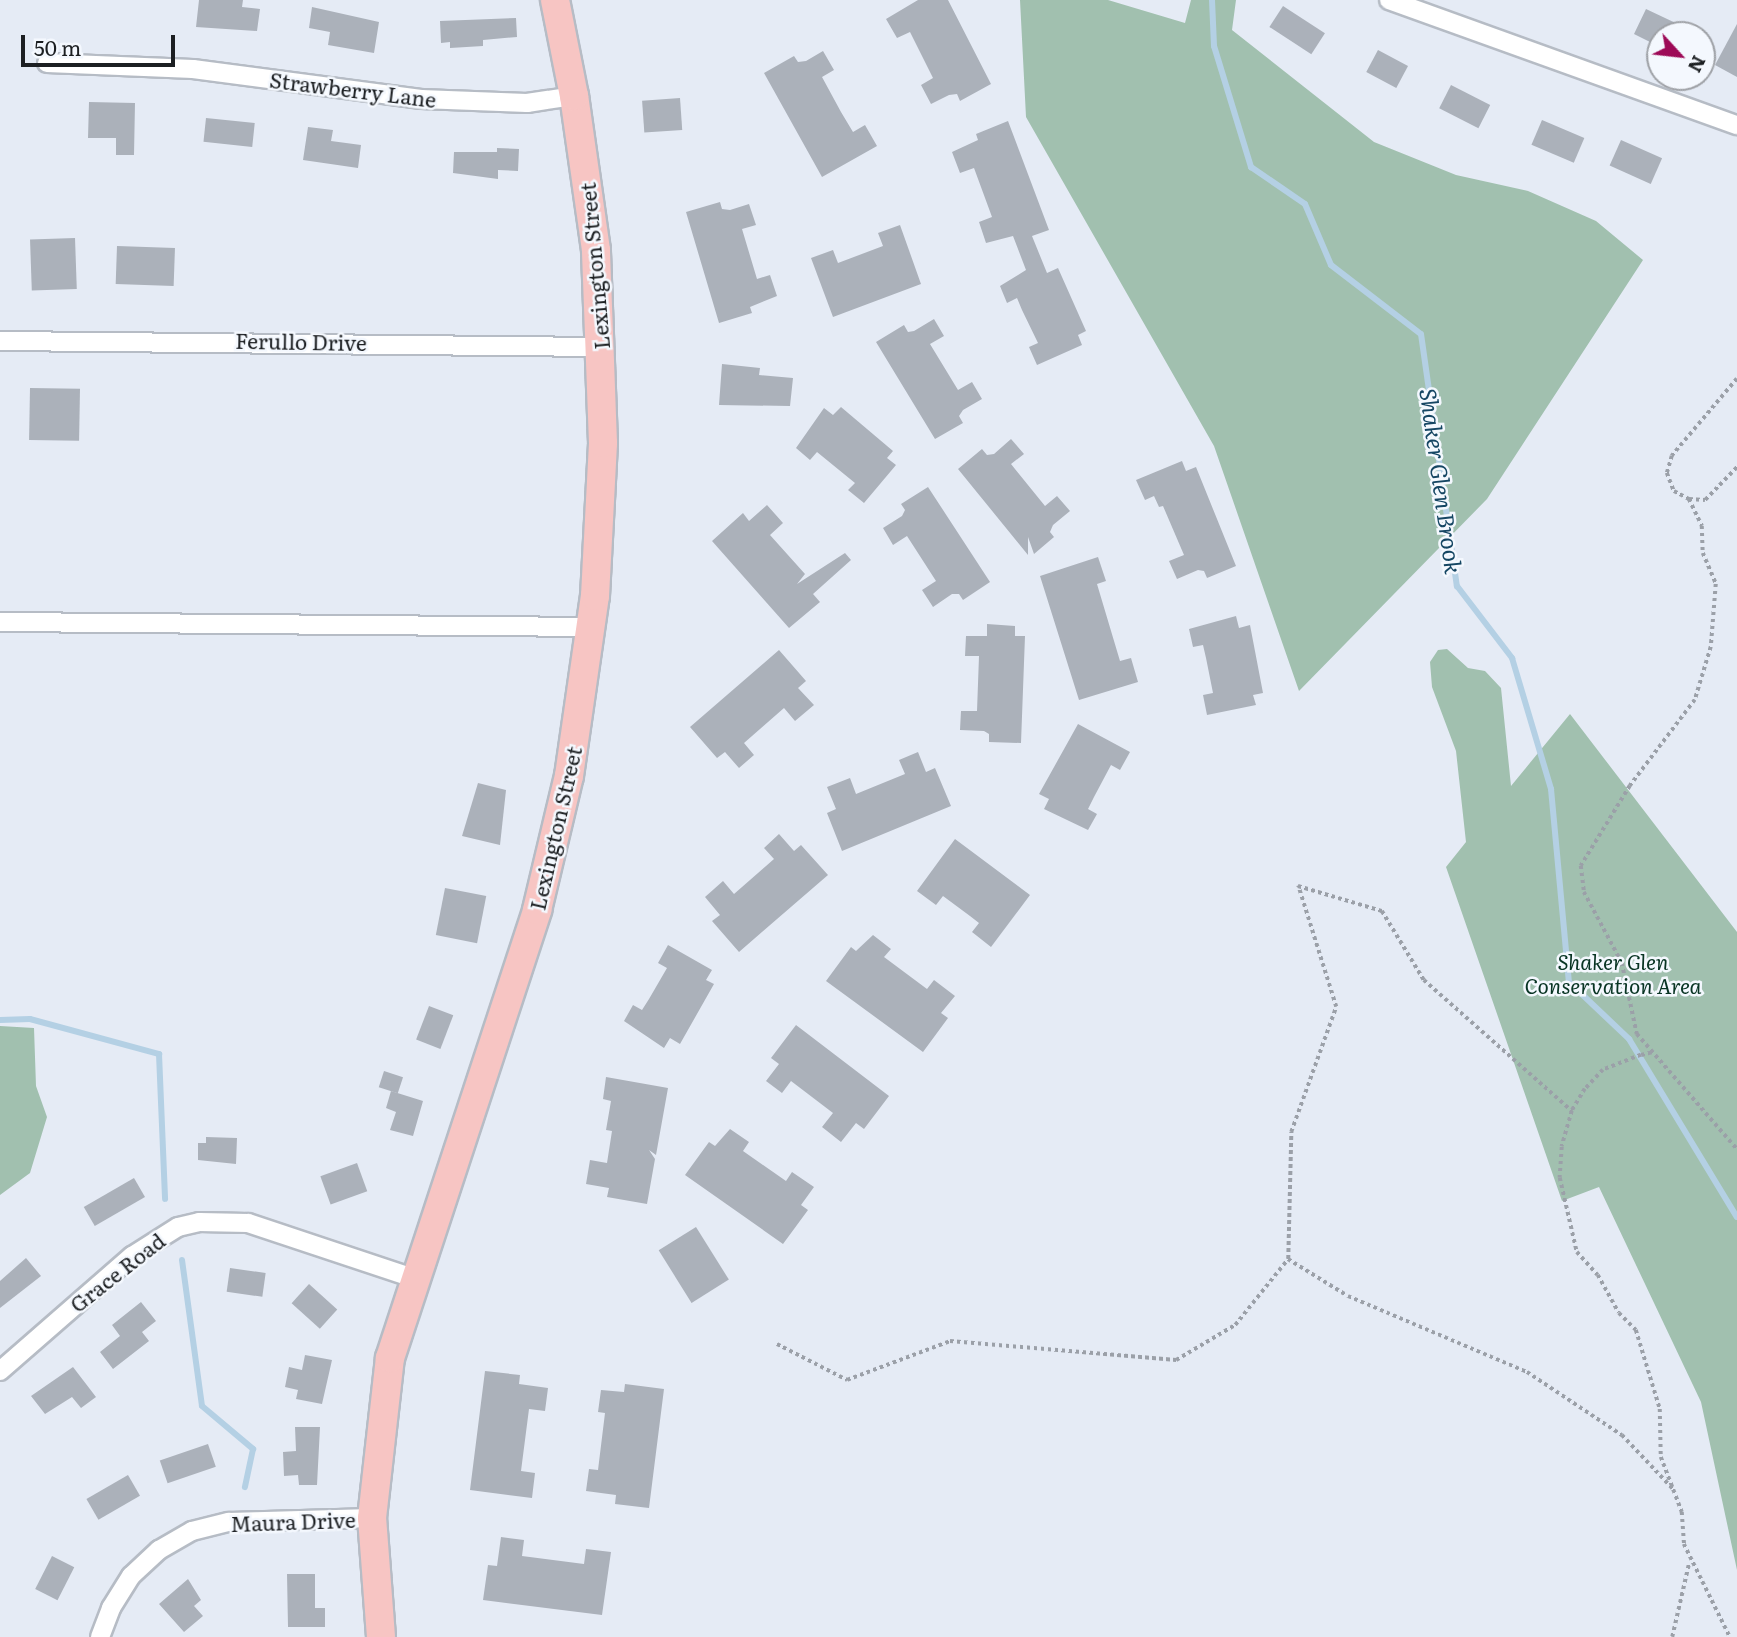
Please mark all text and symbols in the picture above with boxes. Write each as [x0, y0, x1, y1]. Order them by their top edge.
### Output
scale bar [24, 21, 178, 65]
north arrow [1646, 21, 1716, 91]
text: 50 m [34, 31, 81, 62]
text: N [1682, 51, 1714, 78]
street label: Strawberry Lane [268, 66, 438, 112]
street label: Lexington Street [574, 182, 614, 350]
street label: Ferullo Drive [235, 327, 367, 355]
water label: Shaker Glen Brook [1415, 387, 1469, 575]
street label: Lexington Street [524, 744, 586, 912]
park label: Shaker Glen Conservation Area [1524, 948, 1702, 998]
street label: Grace Road [65, 1227, 169, 1317]
street label: Maura Drive [230, 1506, 356, 1536]

